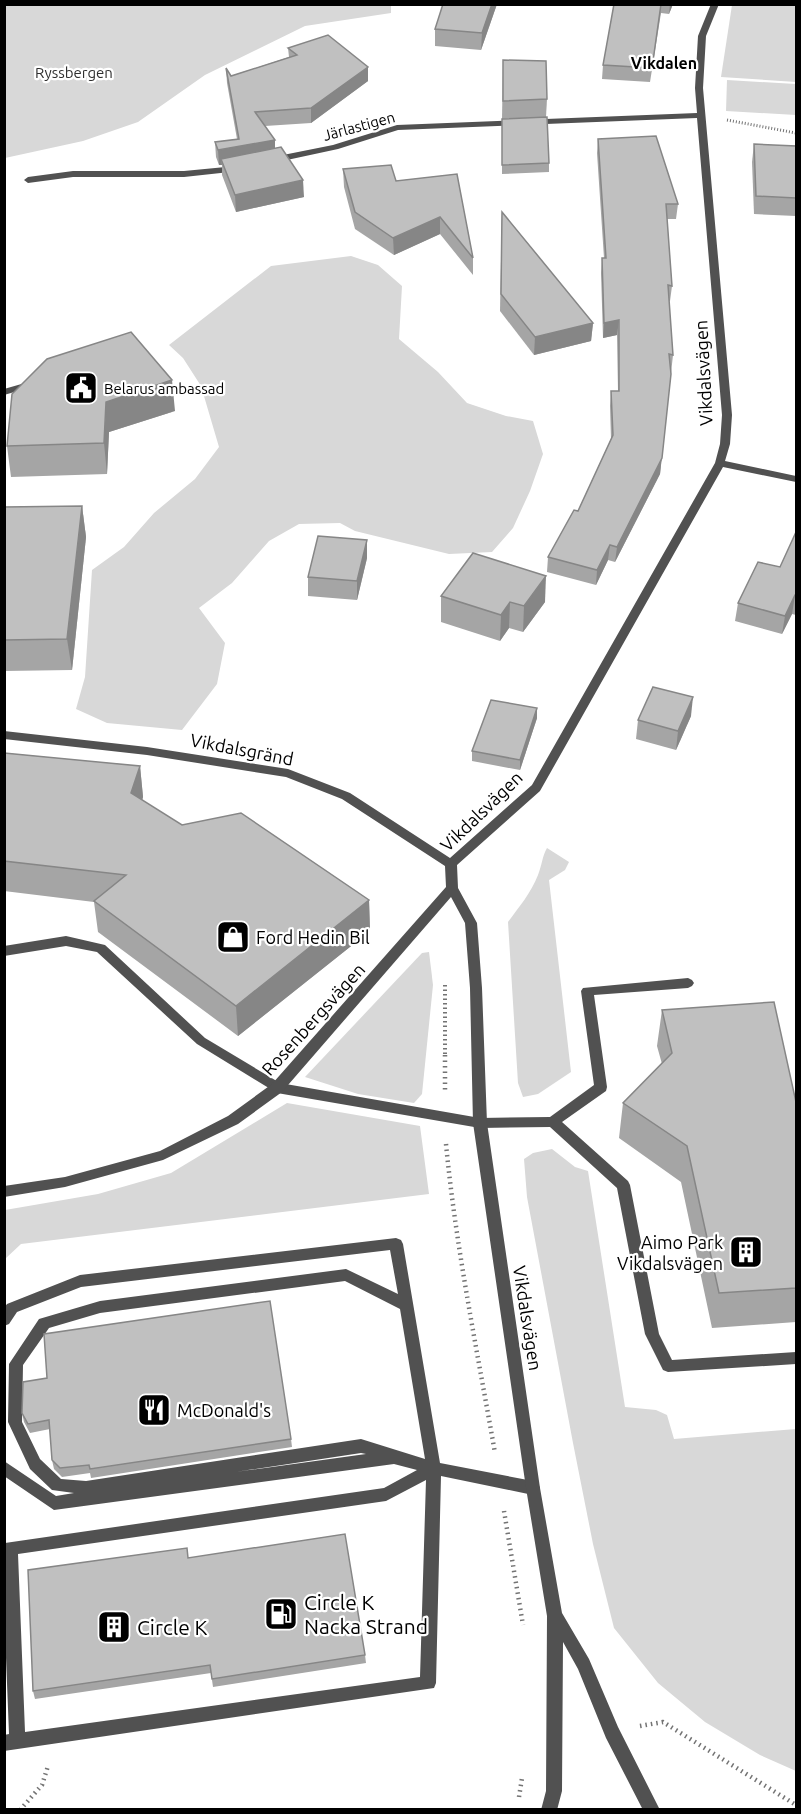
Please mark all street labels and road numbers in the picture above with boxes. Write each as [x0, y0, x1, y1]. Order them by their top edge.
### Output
street label: Järlastigen [321, 108, 397, 144]
street label: Vikdalsvägen [690, 320, 716, 426]
street label: Vikdalsgränd [189, 729, 295, 769]
street label: Vikdalsvägen [436, 767, 526, 855]
street label: Rosenbergsvägen [257, 959, 369, 1079]
street label: Vikdalsvägen [510, 1264, 546, 1372]

